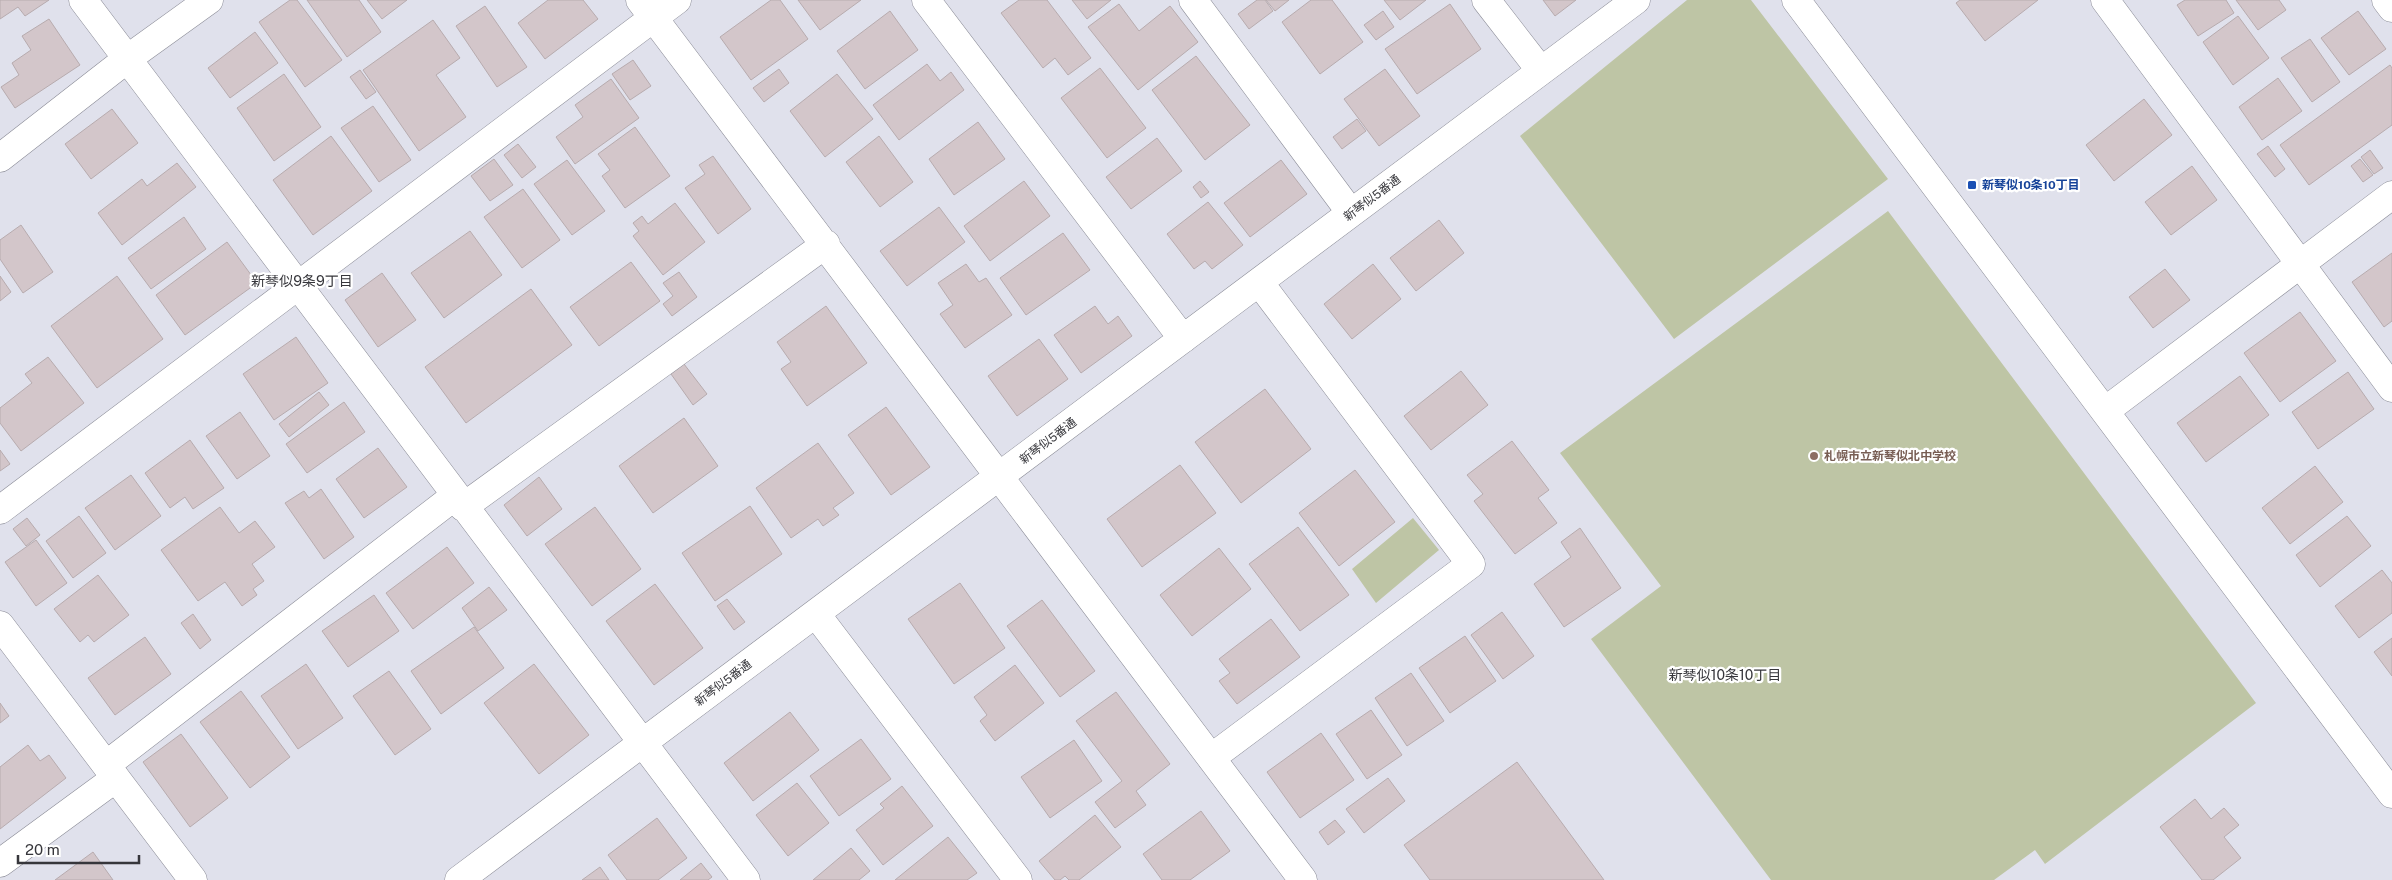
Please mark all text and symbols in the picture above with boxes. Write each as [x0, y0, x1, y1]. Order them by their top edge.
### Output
street label: 新琴似5番通 [1341, 172, 1403, 224]
place label: 新琴似10条10丁目 [1982, 178, 2080, 192]
marker: 新琴似10条10丁目 [1966, 179, 1978, 191]
district label: 新琴似9条9丁目 [251, 273, 353, 289]
street label: 新琴似5番通 [1017, 415, 1079, 467]
place label: 札幌市立新琴似北中学校 [1824, 449, 1956, 463]
marker: 札幌市立新琴似北中学校 [1808, 450, 1820, 462]
street label: 新琴似5番通 [692, 657, 754, 709]
district label: 新琴似10条10丁目 [1669, 667, 1781, 683]
scale bar [18, 832, 139, 864]
text: 20 m [25, 841, 60, 858]

